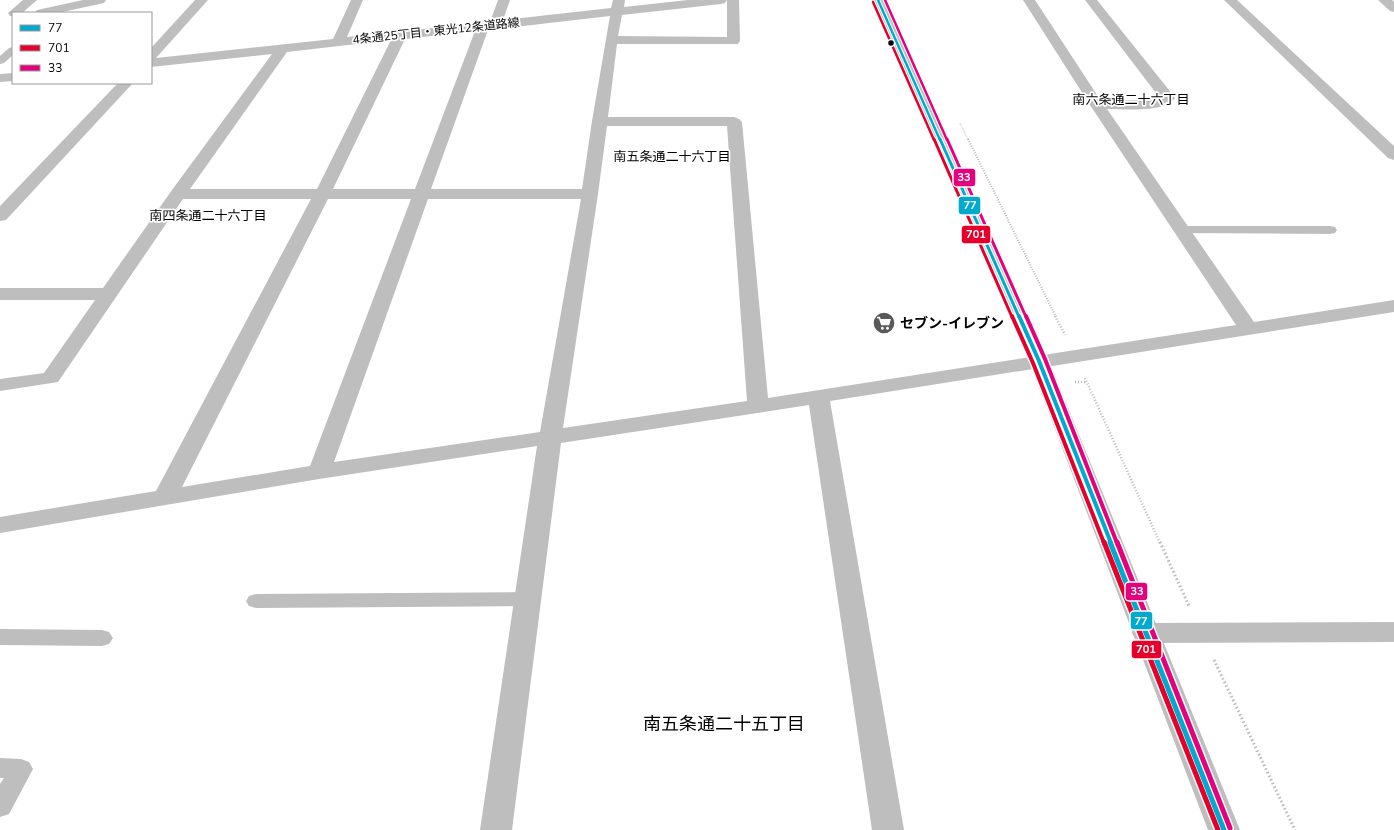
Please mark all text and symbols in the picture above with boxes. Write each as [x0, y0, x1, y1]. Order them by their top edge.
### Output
legend [12, 12, 152, 84]
street label: 4条通25丁目・東光12条道路線 [352, 14, 520, 48]
text: 77 [48, 20, 62, 36]
unlabelled marker [886, 38, 896, 48]
text: 701 [48, 40, 70, 56]
text: 33 [48, 60, 62, 76]
district label: 南六条通二十六丁目 [1072, 91, 1190, 109]
district label: 南五条通二十六丁目 [613, 148, 731, 166]
line badge: 33 [953, 168, 976, 187]
text: 33 [957, 170, 971, 185]
line badge: 77 [958, 196, 981, 215]
text: 77 [963, 198, 977, 213]
district label: 南四条通二十六丁目 [149, 207, 267, 225]
line badge: 701 [961, 225, 991, 244]
text: 701 [966, 227, 986, 242]
supermarket icon: セブン-イレブン [871, 310, 897, 336]
place label: セブン-イレブン [900, 314, 1004, 333]
line badge: 33 [1125, 582, 1148, 601]
text: 33 [1130, 584, 1144, 599]
line badge: 77 [1130, 611, 1153, 630]
text: 77 [1134, 614, 1148, 629]
line badge: 701 [1131, 640, 1162, 659]
text: 701 [1136, 642, 1156, 657]
district label: 南五条通二十五丁目 [643, 712, 805, 736]

